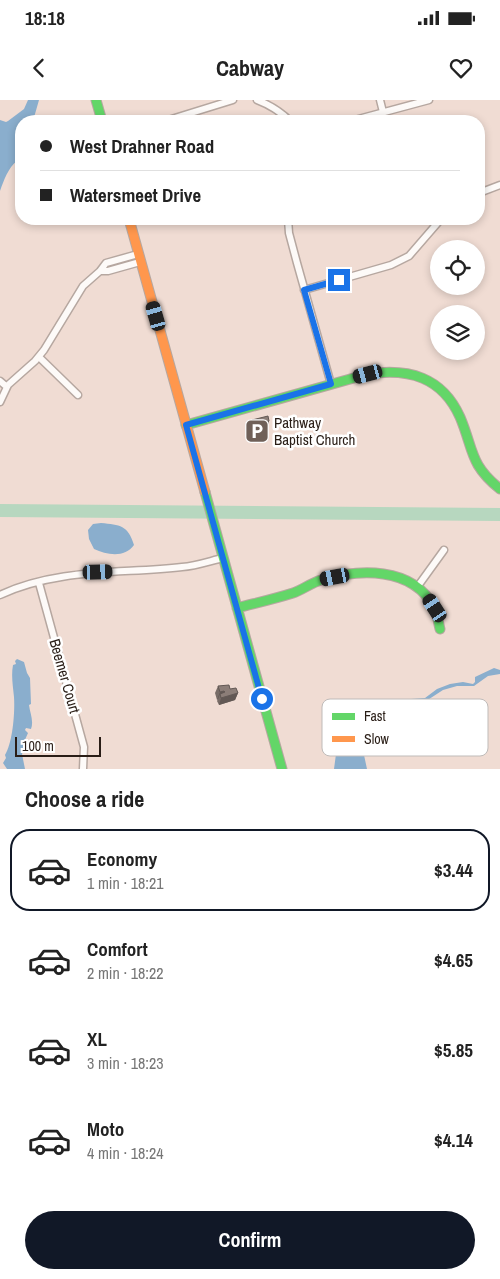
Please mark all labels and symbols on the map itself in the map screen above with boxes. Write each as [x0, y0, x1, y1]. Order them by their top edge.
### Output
route end [328, 269, 350, 291]
car [144, 300, 167, 332]
car [351, 363, 384, 385]
place label: Pathway Baptist Church [274, 412, 355, 450]
parking icon: Pathway Baptist Church [244, 418, 270, 444]
car [82, 564, 113, 580]
car [318, 567, 351, 587]
car [420, 591, 449, 625]
street label: Beemer Court [44, 636, 86, 716]
route start [251, 688, 273, 710]
legend [322, 699, 488, 756]
text: Fast [364, 707, 386, 725]
text: Slow [364, 730, 390, 748]
scale bar [15, 734, 101, 757]

